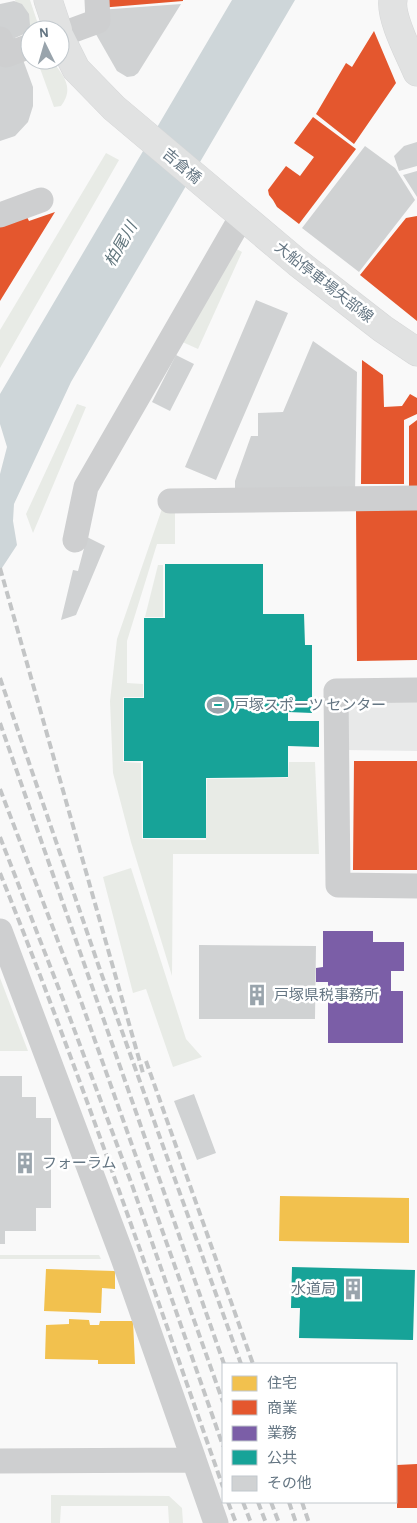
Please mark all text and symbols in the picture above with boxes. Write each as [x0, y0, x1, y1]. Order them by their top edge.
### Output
north arrow [20, 20, 70, 70]
text: N [38, 26, 49, 40]
street label: 吉倉橋 [160, 145, 204, 187]
water label: 柏尾川 [101, 217, 141, 269]
street label: 大船停車場矢部線 [272, 239, 376, 325]
sports icon: 戸塚スポーツ センター [205, 692, 231, 718]
place label: 戸塚スポーツ センター [234, 697, 386, 713]
building icon: 戸塚県税事務所 [244, 982, 270, 1008]
place label: 戸塚県税事務所 [274, 987, 379, 1003]
building icon: フォーラム [12, 1150, 38, 1176]
place label: フォーラム [42, 1156, 117, 1171]
building icon: 水道局 [340, 1276, 366, 1302]
place label: 水道局 [291, 1281, 336, 1297]
legend [222, 1363, 397, 1503]
text: 住宅 [267, 1375, 297, 1391]
text: 商業 [267, 1400, 297, 1416]
text: 業務 [267, 1425, 297, 1441]
text: 公共 [267, 1450, 297, 1466]
text: その他 [267, 1475, 312, 1491]

